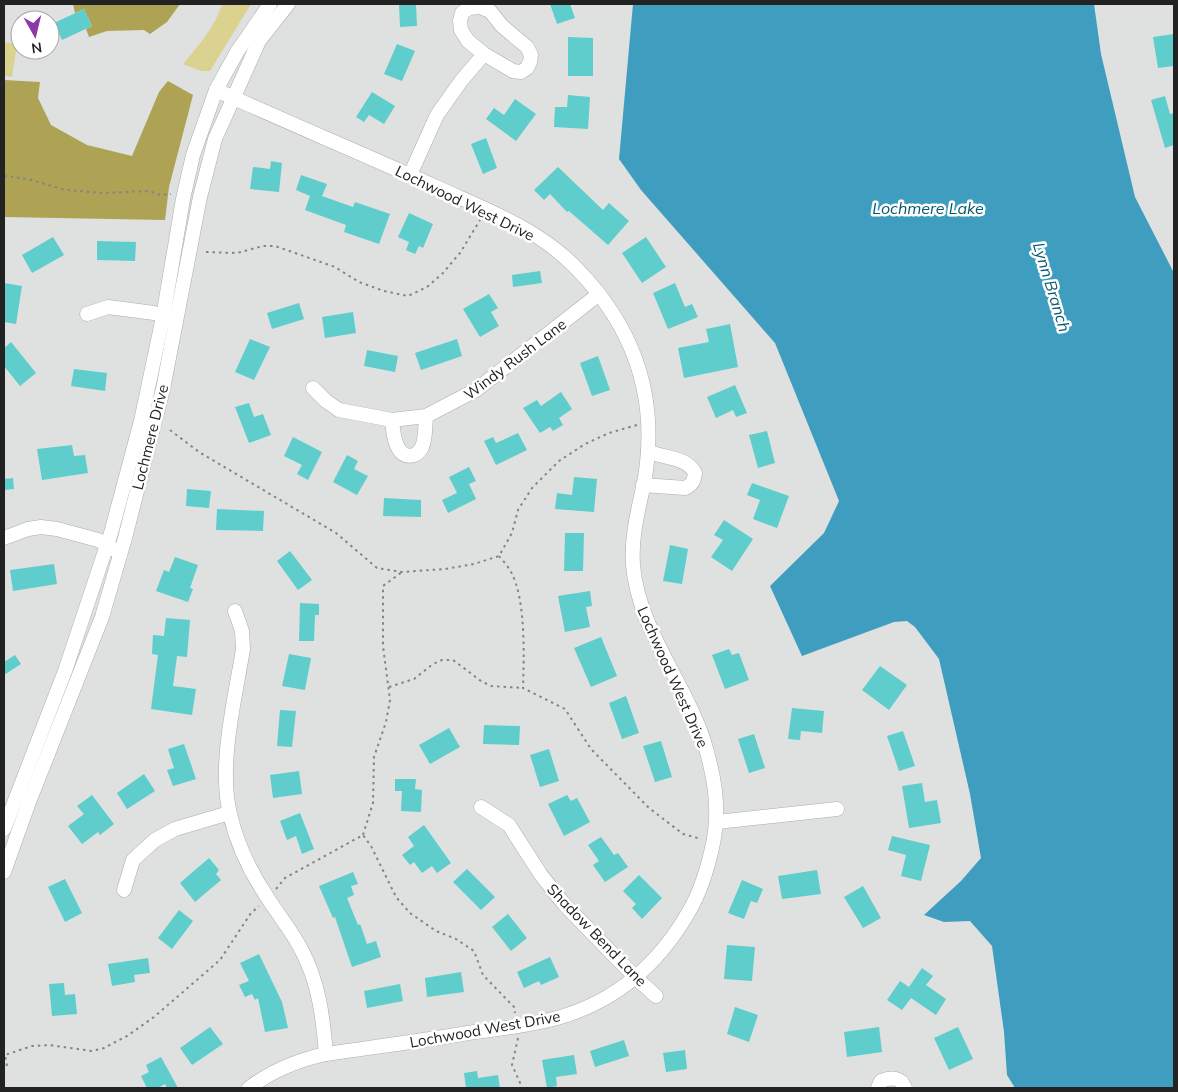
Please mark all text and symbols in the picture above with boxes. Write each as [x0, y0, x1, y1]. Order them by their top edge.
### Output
north arrow [10, 10, 60, 60]
text: N [30, 38, 43, 58]
street label: Lochwood West Drive [392, 161, 538, 245]
water label: Lochmere Lake [872, 198, 984, 218]
water label: Lynn Branch [1029, 240, 1075, 334]
street label: Windy Rush Lane [460, 314, 570, 404]
street label: Lochmere Drive [128, 382, 172, 492]
street label: Lochwood West Drive [633, 603, 713, 751]
street label: Shadow Bend Lane [543, 880, 651, 990]
street label: Lochwood West Drive [408, 1006, 562, 1052]

